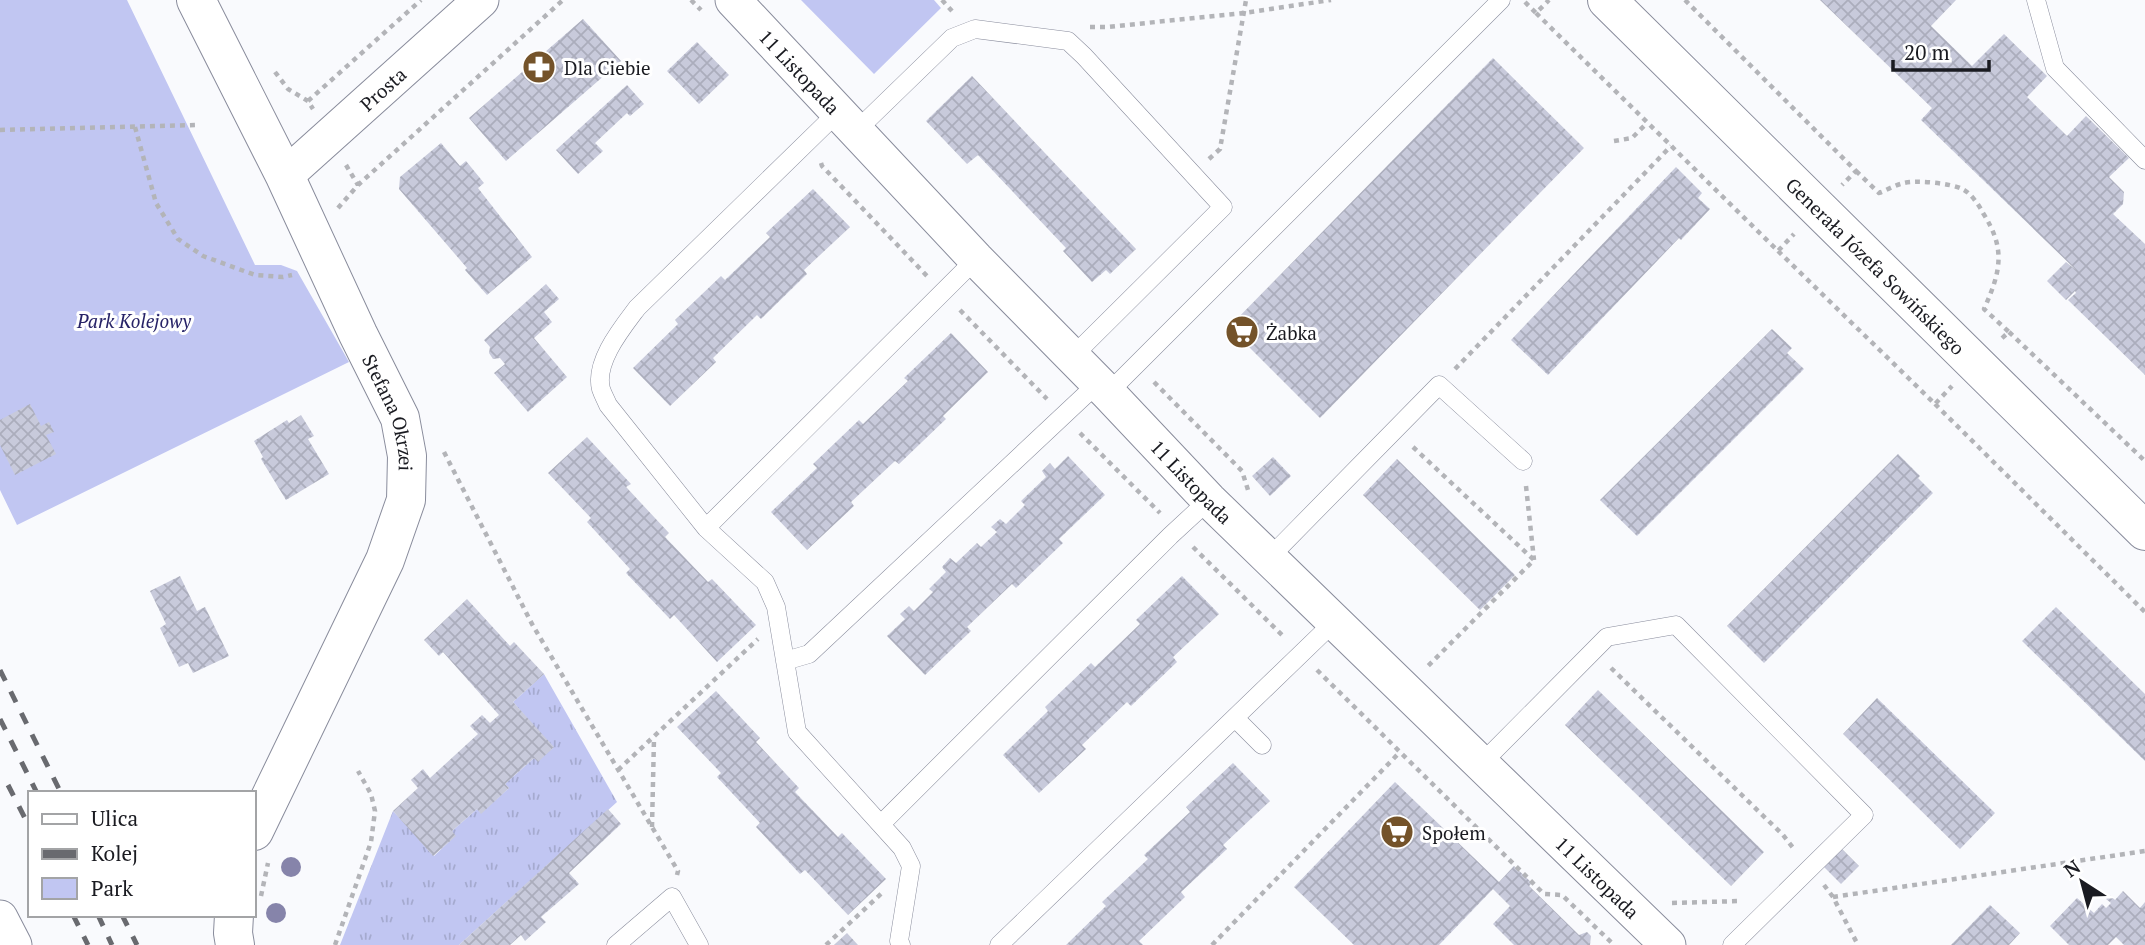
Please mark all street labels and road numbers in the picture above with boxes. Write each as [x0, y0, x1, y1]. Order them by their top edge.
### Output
street label: 11 Listopada [754, 24, 846, 119]
street label: Prosta [354, 61, 411, 116]
street label: Generała Józefa Sowińskiego [1781, 172, 1971, 359]
street label: Stefana Okrzei [357, 350, 420, 471]
street label: 11 Listopada [1146, 434, 1238, 529]
street label: 11 Listopada [1551, 831, 1645, 924]

